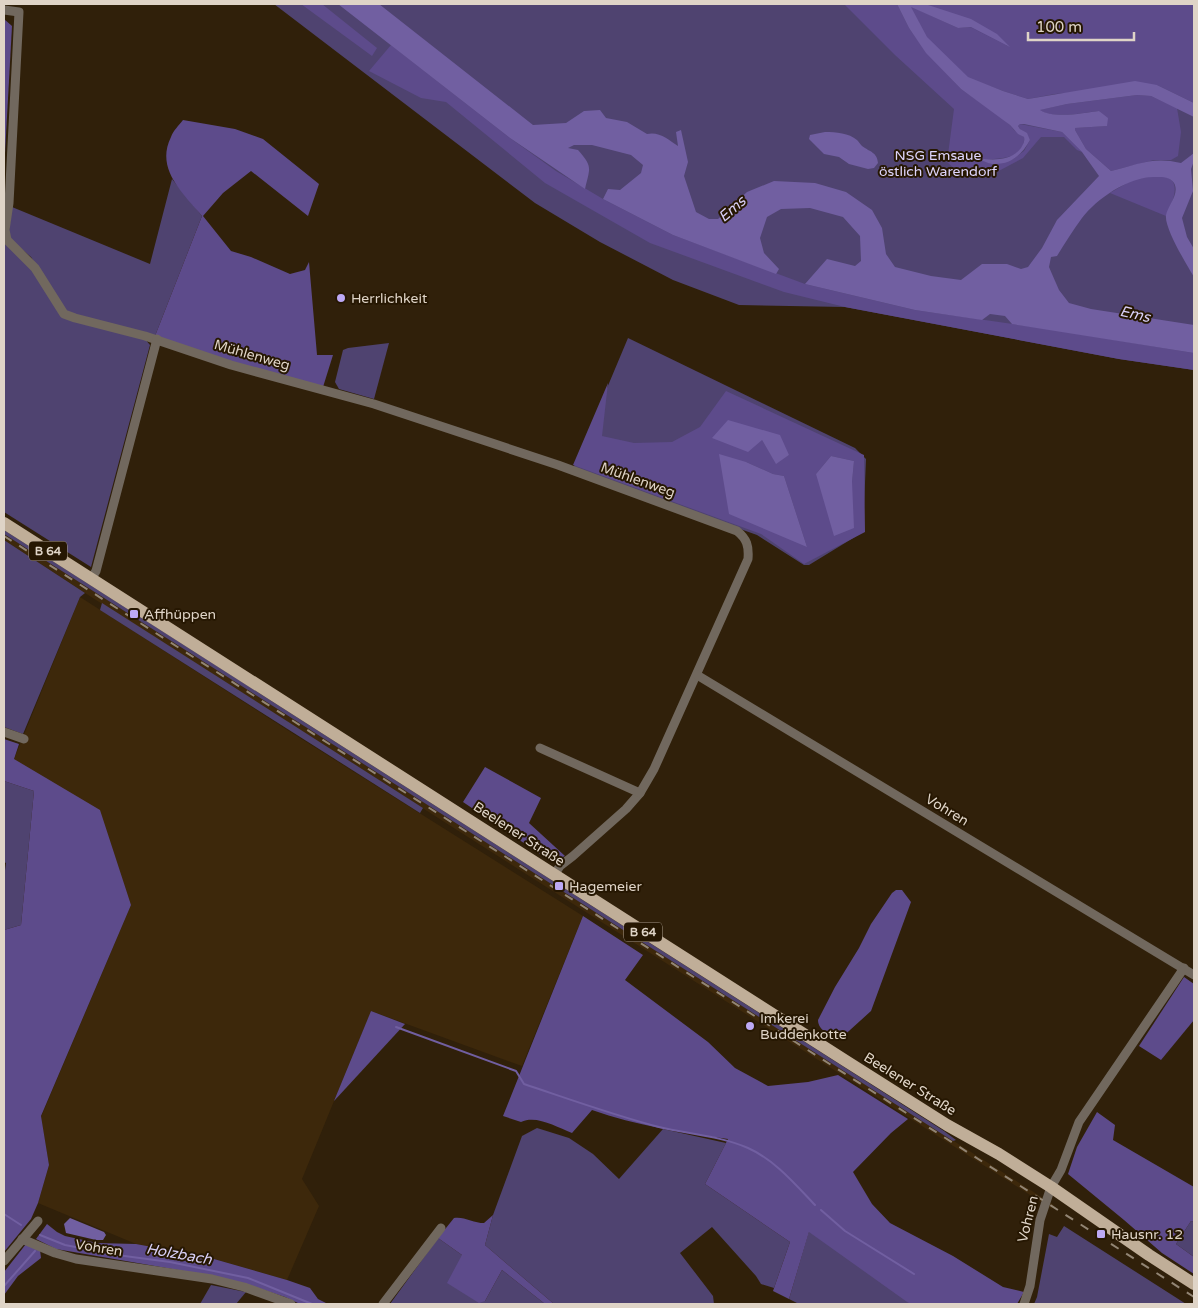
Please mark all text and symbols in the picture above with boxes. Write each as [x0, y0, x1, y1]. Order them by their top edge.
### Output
scale bar [1028, 10, 1134, 42]
text: 100 m [1036, 18, 1082, 36]
park label: NSG Emsaue östlich Warendorf [879, 147, 998, 180]
water label: Ems [715, 191, 751, 226]
place label: Herrlichkeit [351, 290, 428, 307]
marker: Herrlichkeit [335, 292, 347, 304]
water label: Ems [1118, 302, 1154, 327]
street label: Mühlenweg [212, 336, 292, 374]
street label: Mühlenweg [598, 459, 678, 501]
road number: B 64 [29, 542, 67, 560]
place label: Affhüppen [144, 606, 216, 623]
marker: Affhüppen [128, 608, 140, 620]
street label: Vohren [922, 790, 972, 830]
street label: Beelener Straße [470, 798, 568, 870]
place label: Hagemeier [569, 878, 642, 895]
marker: Hagemeier [553, 880, 565, 892]
road number: B 64 [624, 922, 662, 942]
place label: Imkerei Buddenkotte [760, 1010, 847, 1043]
marker: Imkerei Buddenkotte [744, 1020, 756, 1032]
street label: Beelener Straße [861, 1049, 959, 1119]
street label: Vohren [1014, 1194, 1042, 1244]
place label: Hausnr. 12 [1111, 1226, 1183, 1243]
marker: Hausnr. 12 [1095, 1228, 1107, 1240]
street label: Vohren [74, 1236, 124, 1260]
water label: Holzbach [145, 1239, 214, 1269]

